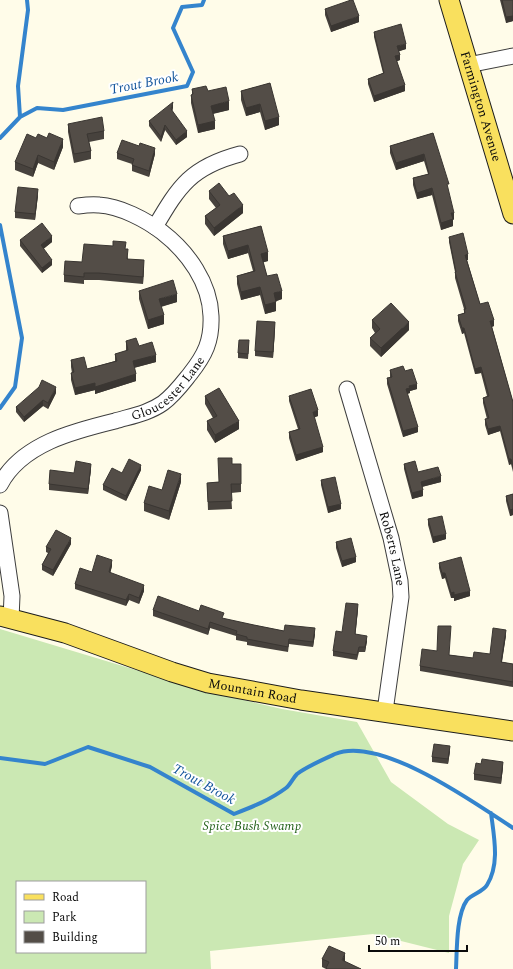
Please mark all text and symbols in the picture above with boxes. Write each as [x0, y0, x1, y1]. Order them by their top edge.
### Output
street label: Farmington Avenue [455, 49, 507, 164]
water label: Trout Brook [108, 66, 180, 100]
street label: Gloucester Lane [129, 352, 210, 426]
street label: Roberts Lane [374, 509, 410, 586]
street label: Mountain Road [207, 673, 298, 709]
water label: Trout Brook [169, 758, 240, 810]
park label: Spice Bush Swamp [203, 816, 301, 836]
legend [16, 881, 146, 953]
text: Road [52, 888, 79, 907]
text: Park [52, 908, 77, 927]
scale bar [369, 927, 467, 953]
text: Building [52, 928, 98, 947]
text: 50 m [375, 932, 400, 951]

